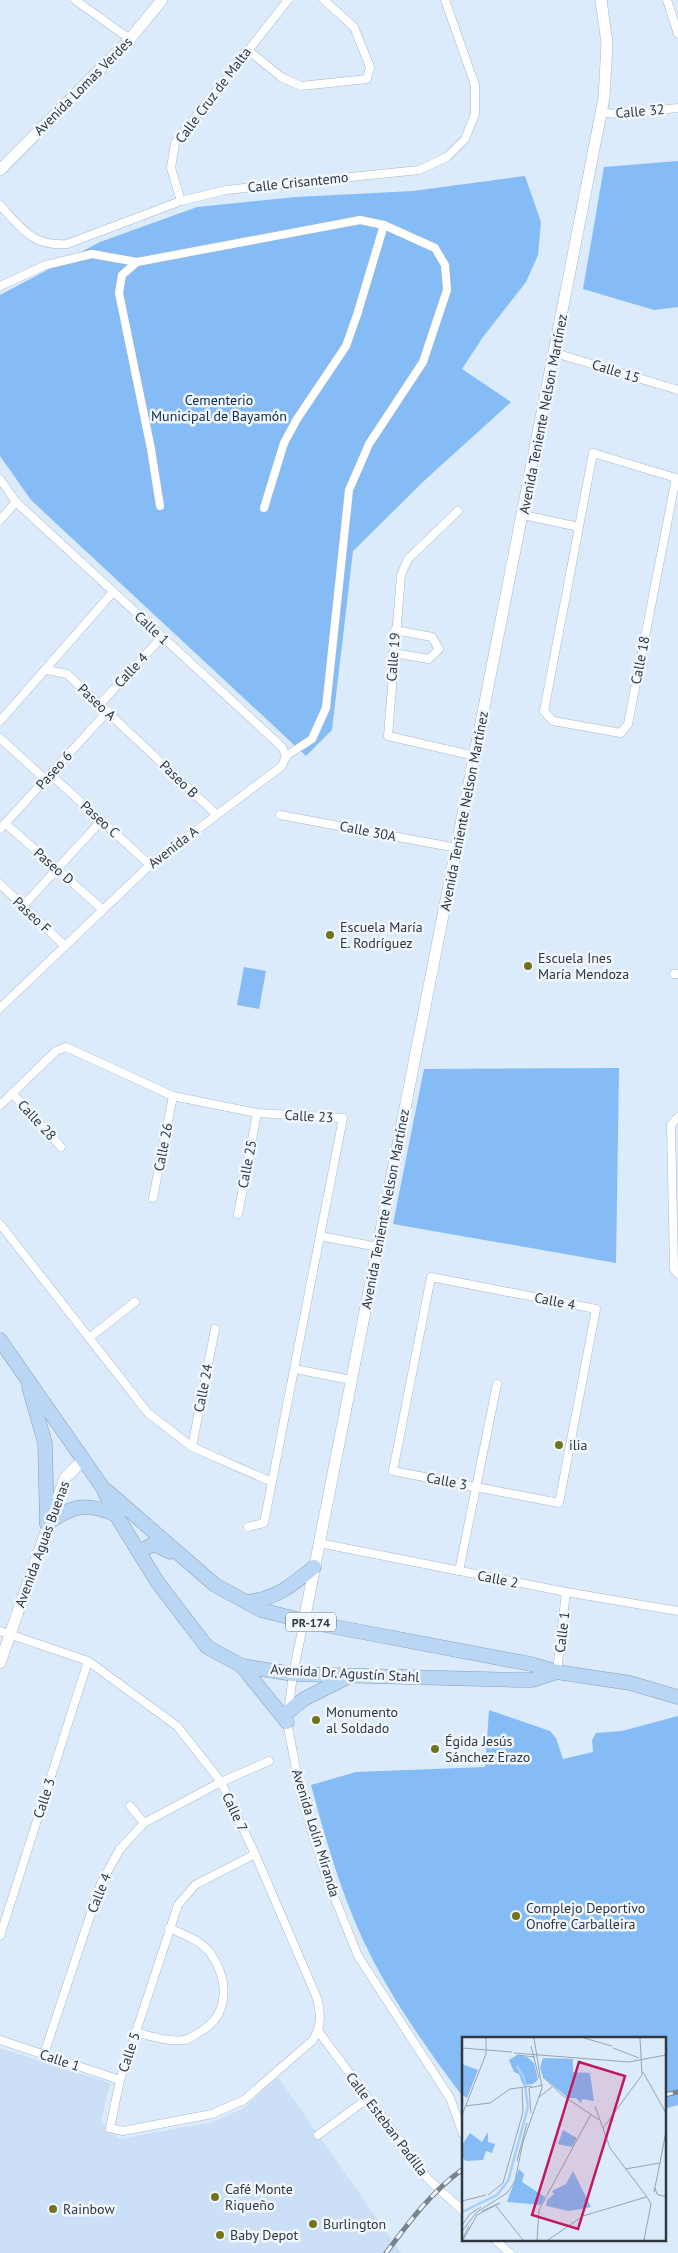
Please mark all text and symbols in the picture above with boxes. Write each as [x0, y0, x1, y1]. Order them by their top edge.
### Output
street label: Avenida Lomas Verdes [30, 33, 136, 139]
street label: Calle Cruz de Malta [171, 43, 255, 147]
street label: Calle 32 [615, 100, 665, 122]
street label: Calle Crisantemo [247, 168, 349, 196]
street label: Avenida Teniente Nelson Martínez [515, 313, 571, 515]
street label: Calle 15 [590, 355, 642, 387]
park label: Cementerio Municipal de Bayamón [151, 391, 287, 425]
street label: Calle 1 [131, 607, 173, 649]
street label: Calle 19 [382, 632, 404, 682]
street label: Calle 18 [626, 634, 654, 686]
street label: Calle 4 [110, 648, 152, 691]
street label: Paseo A [74, 680, 121, 725]
street label: Avenida Teniente Nelson Martínez [436, 710, 492, 912]
street label: Paseo 6 [32, 747, 76, 793]
street label: Paseo B [156, 756, 202, 802]
street label: Paseo C [77, 797, 123, 841]
street label: Calle 30A [338, 817, 399, 845]
street label: Avenida A [144, 821, 202, 872]
street label: Paseo D [30, 844, 78, 888]
street label: Paseo F [9, 893, 55, 937]
place label: Escuela María E. Rodríguez [340, 918, 423, 952]
marker: Escuela María E. Rodríguez [324, 929, 336, 941]
place label: Escuela Ines María Mendoza [538, 949, 629, 983]
marker: Escuela Ines María Mendoza [522, 960, 534, 972]
street label: Calle 28 [14, 1096, 60, 1144]
street label: Calle 23 [284, 1106, 334, 1126]
street label: Avenida Teniente Nelson Martínez [357, 1108, 413, 1310]
street label: Calle 26 [149, 1121, 177, 1173]
street label: Calle 25 [233, 1138, 261, 1190]
street label: Calle 4 [533, 1288, 577, 1314]
street label: Calle 24 [189, 1362, 217, 1414]
place label: ilia [569, 1436, 588, 1454]
marker: ilia [553, 1439, 565, 1451]
street label: Calle 3 [425, 1468, 469, 1494]
street label: Avenida Aguas Buenas [11, 1478, 73, 1610]
street label: Calle 2 [476, 1566, 520, 1592]
street label: Calle 1 [551, 1610, 573, 1654]
road number: PR-174 [286, 1612, 336, 1631]
street label: Avenida Dr. Agustín Stahl [270, 1660, 420, 1686]
place label: Monumento al Soldado [326, 1703, 398, 1737]
marker: Monumento al Soldado [310, 1714, 322, 1726]
place label: Égida Jesús Sánchez Erazo [445, 1732, 530, 1766]
marker: Égida Jesús Sánchez Erazo [429, 1743, 441, 1755]
street label: Avenida Lolín Miranda [288, 1767, 344, 1899]
street label: Calle 3 [29, 1776, 59, 1820]
street label: Calle 7 [218, 1789, 252, 1835]
street label: Calle 4 [83, 1870, 115, 1916]
place label: Complejo Deportivo Onofre Carballeira [526, 1899, 645, 1933]
marker: Complejo Deportivo Onofre Carballeira [510, 1910, 522, 1922]
street label: Calle 5 [114, 2030, 144, 2074]
inset map [462, 2037, 666, 2240]
street label: Calle 1 [38, 2045, 82, 2075]
street label: Calle Esteban Padilla [342, 2069, 432, 2180]
place label: Café Monte Riqueño [225, 2180, 293, 2214]
marker: Café Monte Riqueño [209, 2191, 221, 2203]
place label: Rainbow [63, 2200, 115, 2218]
marker: Rainbow [47, 2203, 59, 2215]
place label: Burlington [323, 2215, 386, 2233]
marker: Burlington [307, 2218, 319, 2230]
place label: Baby Depot [230, 2226, 299, 2244]
marker: Baby Depot [214, 2229, 226, 2241]

